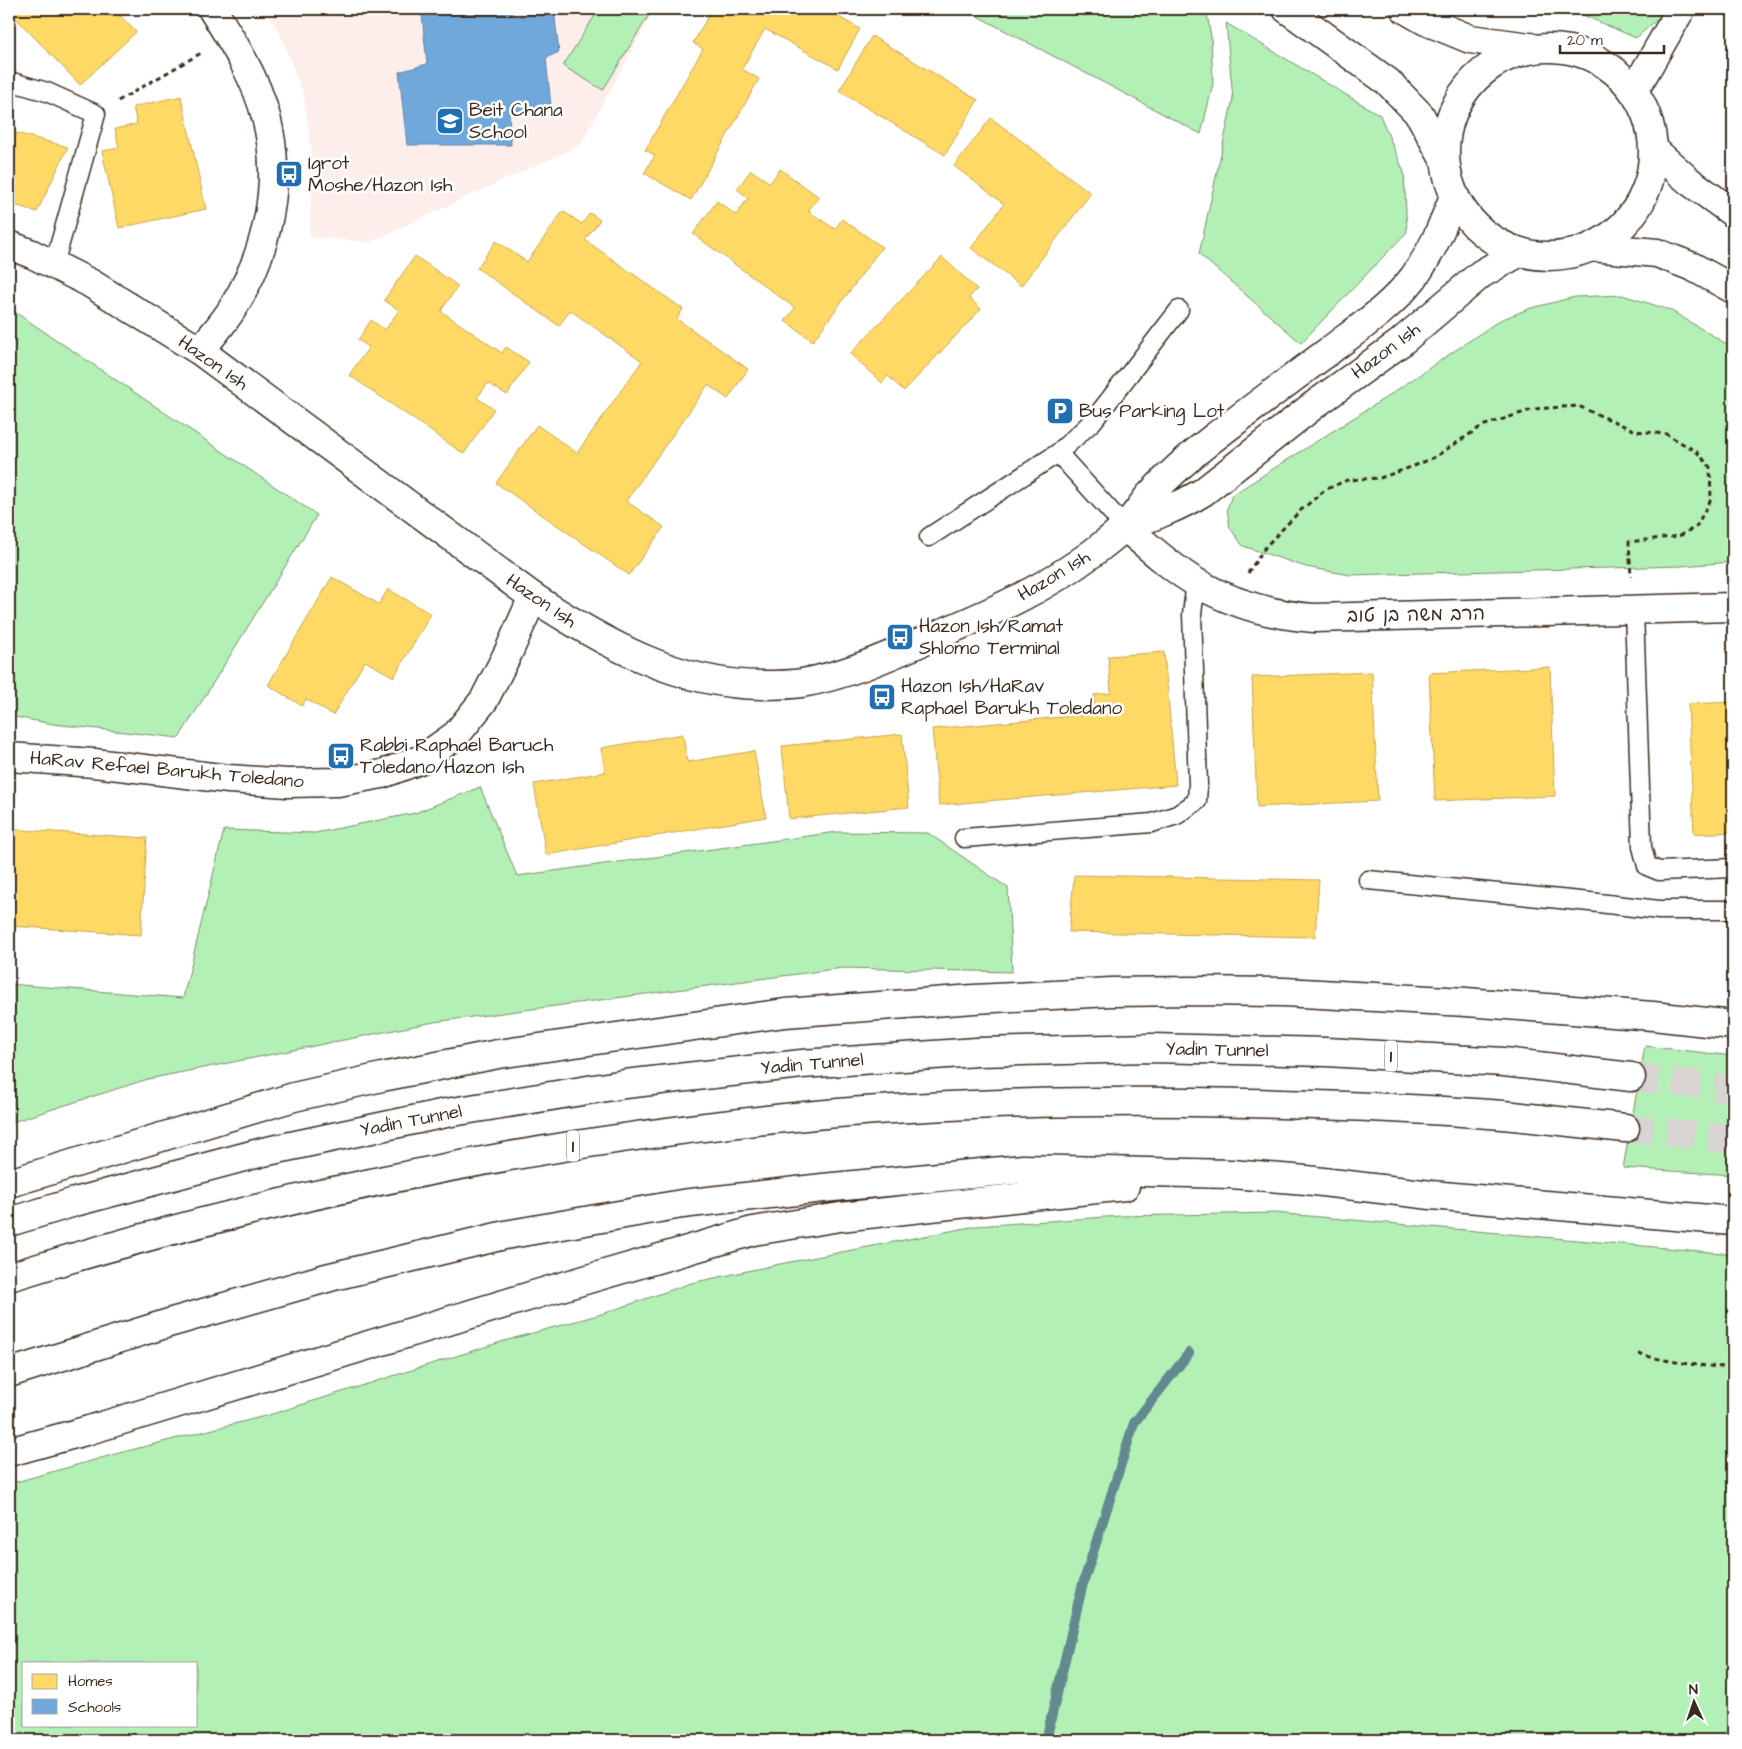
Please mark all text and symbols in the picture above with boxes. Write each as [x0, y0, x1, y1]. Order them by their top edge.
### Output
scale bar [1560, 22, 1663, 54]
text: 20 m [1567, 30, 1603, 51]
place label: Beit Chana School [469, 97, 563, 146]
school or university icon: Beit Chana School [435, 106, 465, 136]
place label: Igrot Moshe/Hazon Ish [308, 150, 453, 199]
bus stop icon: Igrot Moshe/Hazon Ish [274, 159, 304, 189]
street label: Hazon Ish [1346, 316, 1427, 386]
street label: Hazon Ish [172, 329, 254, 397]
parking icon: Bus Parking Lot [1045, 396, 1075, 426]
place label: Bus Parking Lot [1079, 398, 1225, 426]
street label: Hazon Ish [1013, 543, 1096, 608]
street label: Hazon Ish [500, 567, 582, 635]
street label: הרב משה בן טוב [1347, 600, 1485, 630]
place label: Hazon Ish/Ramat Shlomo Terminal [919, 613, 1064, 662]
bus stop icon: Hazon Ish/Ramat Shlomo Terminal [885, 622, 915, 652]
place label: Hazon Ish/HaRav Raphael Barukh Toledano [901, 673, 1122, 722]
bus stop icon: Hazon Ish/HaRav Raphael Barukh Toledano [867, 682, 897, 712]
place label: Rabbi Raphael Baruch Toledano/Hazon Ish [360, 732, 554, 781]
bus stop icon: Rabbi Raphael Baruch Toledano/Hazon Ish [326, 741, 356, 771]
street label: HaRav Refael Barukh Toledano [29, 745, 305, 795]
street label: Yadin Tunnel [1165, 1036, 1269, 1064]
road number: 1 [1385, 1040, 1397, 1072]
street label: Yadin Tunnel [759, 1046, 865, 1082]
street label: Yadin Tunnel [358, 1098, 464, 1144]
road number: 1 [567, 1130, 579, 1162]
legend [22, 1662, 198, 1726]
text: Homes [68, 1671, 113, 1692]
north arrow [1670, 1676, 1720, 1726]
text: N [1688, 1680, 1698, 1700]
text: Schools [68, 1697, 122, 1718]

